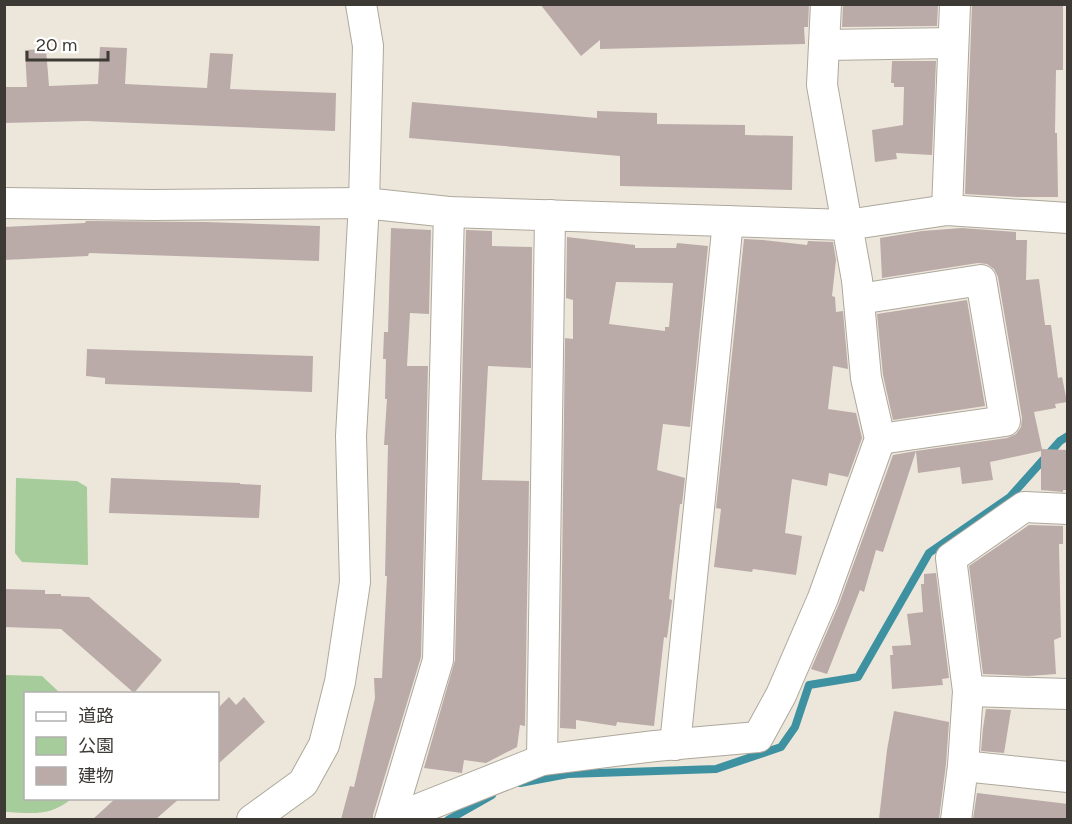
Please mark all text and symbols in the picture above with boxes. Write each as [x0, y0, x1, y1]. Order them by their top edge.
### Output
scale bar [27, 24, 108, 62]
text: 20 m [36, 34, 77, 56]
legend [24, 692, 219, 800]
text: 道路 [78, 705, 114, 727]
text: 公園 [78, 735, 114, 757]
text: 建物 [78, 765, 114, 787]

